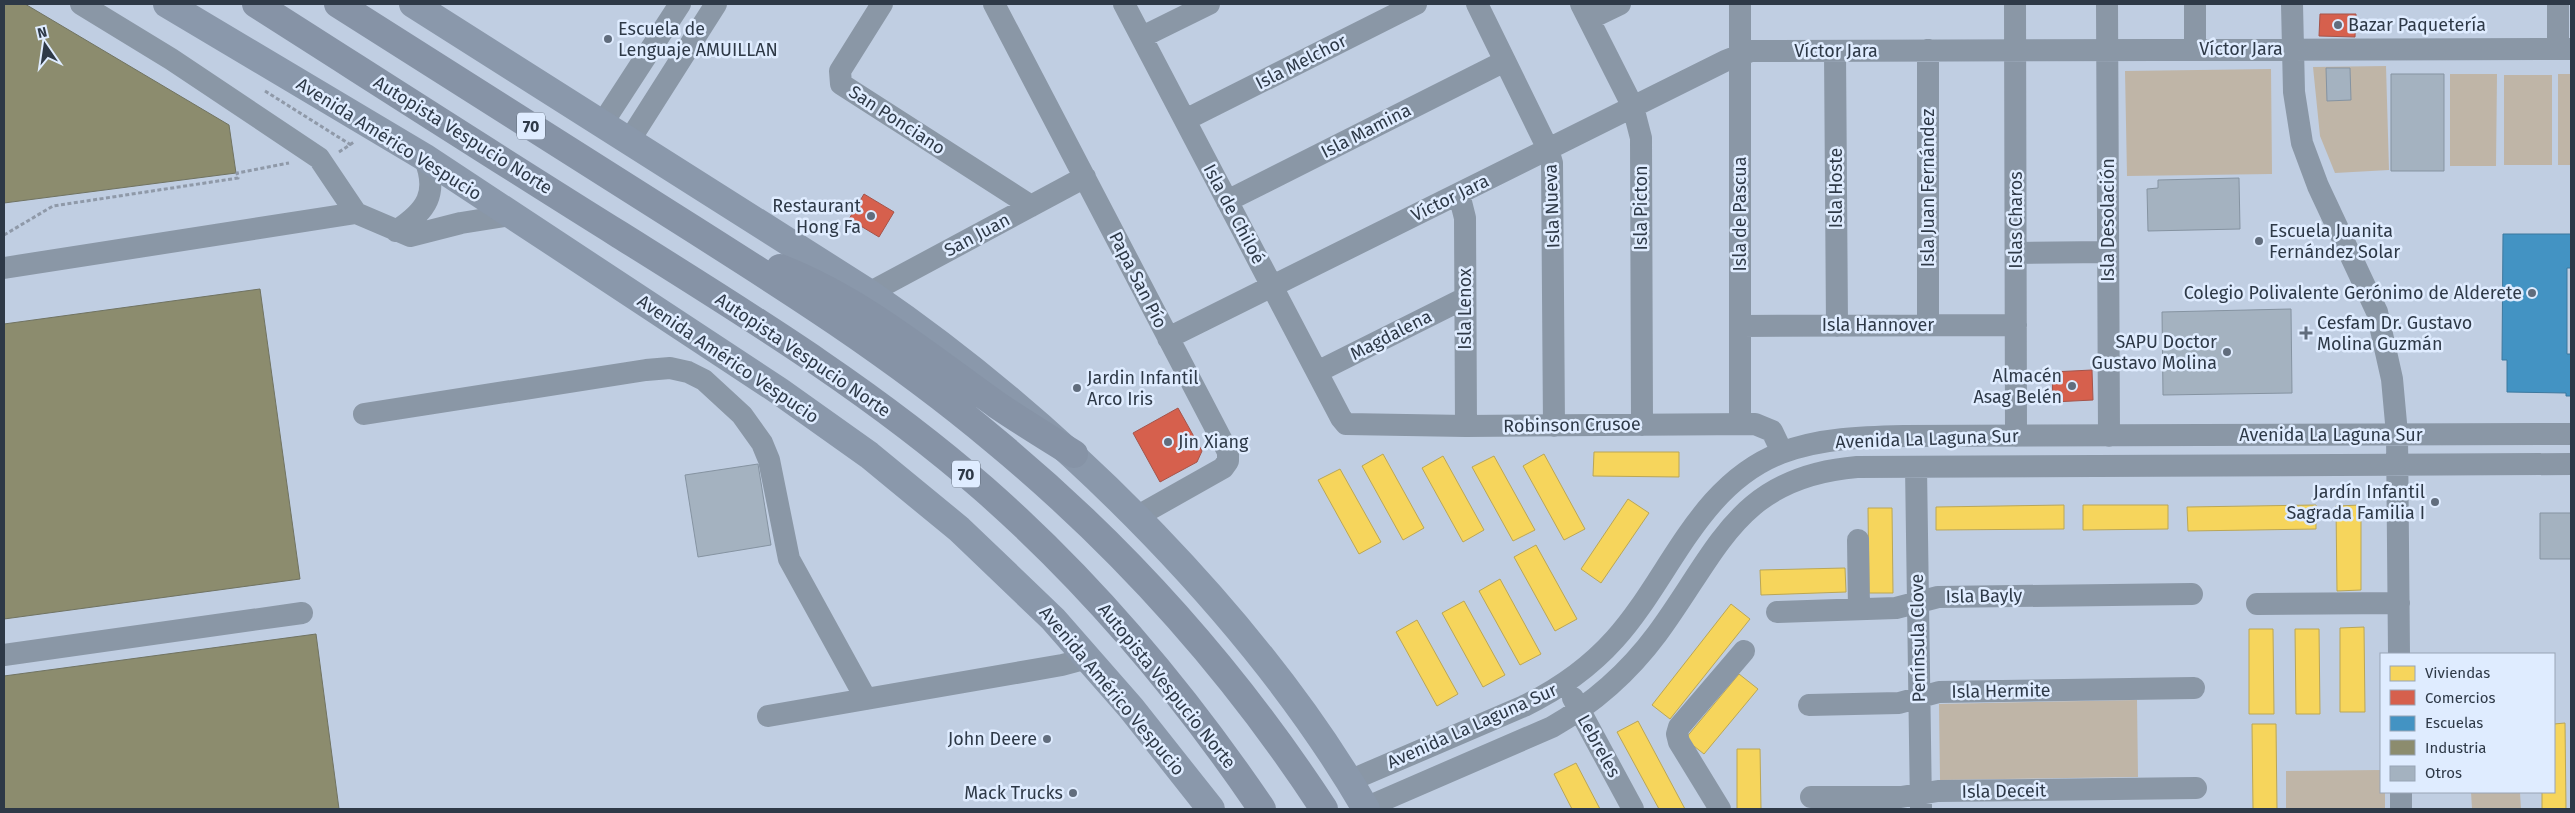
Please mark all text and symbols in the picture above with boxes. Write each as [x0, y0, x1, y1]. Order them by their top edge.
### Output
place label: Bazar Paquetería [2348, 14, 2486, 36]
place label: Escuela de Lenguaje AMUILLAN [618, 18, 778, 61]
marker: Bazar Paquetería [2332, 19, 2344, 31]
north arrow [20, 20, 70, 70]
text: N [36, 23, 49, 42]
street label: Isla Melchor [1252, 30, 1350, 94]
marker: Escuela de Lenguaje AMUILLAN [602, 33, 614, 45]
street label: Víctor Jara [2199, 38, 2283, 60]
street label: Víctor Jara [1794, 40, 1878, 62]
street label: Autopista Vespucio Norte [370, 71, 556, 199]
street label: Avenida Américo Vespucio [292, 73, 486, 205]
street label: San Ponciano [845, 81, 949, 159]
street label: Isla Mamina [1317, 99, 1415, 163]
street label: Isla Juan Fernández [1917, 109, 1939, 267]
road number: 70 [517, 112, 545, 140]
street label: Isla Hoste [1825, 148, 1847, 228]
street label: Isla de Pascua [1729, 157, 1751, 271]
street label: Isla Desolación [2097, 158, 2119, 282]
street label: Isla de Chiloé [1199, 160, 1269, 268]
street label: Isla Nueva [1540, 163, 1564, 249]
street label: Isla Picton [1630, 166, 1652, 250]
street label: Víctor Jara [1408, 170, 1492, 226]
street label: Islas Charos [2005, 171, 2027, 269]
place label: Restaurant Hong Fa [772, 195, 861, 238]
street label: San Juan [940, 209, 1014, 261]
marker: Restaurant Hong Fa [865, 210, 877, 222]
place label: Escuela Juanita Fernández Solar [2269, 220, 2400, 263]
street label: Papa San Pío [1104, 228, 1172, 332]
marker: Escuela Juanita Fernández Solar [2253, 235, 2265, 247]
street label: Isla Lenox [1454, 268, 1476, 350]
place label: Colegio Polivalente Gerónimo de Alderete [2184, 282, 2522, 304]
marker: Colegio Polivalente Gerónimo de Alderete [2526, 287, 2538, 299]
street label: Autopista Vespucio Norte [711, 288, 895, 422]
street label: Avenida Américo Vespucio [633, 290, 823, 428]
street label: Magdalena [1347, 305, 1435, 365]
place label: Cesfam Dr. Gustavo Molina Guzmán [2317, 312, 2472, 355]
street label: Isla Hannover [1822, 314, 1934, 336]
marker: Cesfam Dr. Gustavo Molina Guzmán [2299, 326, 2313, 340]
place label: SAPU Doctor Gustavo Molina [2092, 331, 2217, 374]
marker: SAPU Doctor Gustavo Molina [2221, 346, 2233, 358]
place label: Almacén Asag Belén [1973, 365, 2062, 408]
place label: Jardin Infantil Arco Iris [1087, 367, 1199, 410]
marker: Almacén Asag Belén [2066, 380, 2078, 392]
marker: Jardin Infantil Arco Iris [1071, 382, 1083, 394]
street label: Robinson Crusoe [1503, 413, 1641, 437]
street label: Avenida La Laguna Sur [2239, 424, 2423, 446]
street label: Avenida La Laguna Sur [1835, 425, 2019, 453]
place label: Jin Xiang [1178, 431, 1249, 453]
marker: Jin Xiang [1162, 436, 1174, 448]
road number: 70 [952, 460, 980, 488]
place label: Jardín Infantil Sagrada Familia I [2287, 481, 2425, 524]
marker: Jardín Infantil Sagrada Familia I [2429, 496, 2441, 508]
street label: Península Clove [1906, 573, 1930, 703]
street label: Isla Bayly [1945, 584, 2023, 608]
street label: Autopista Vespucio Norte [1094, 599, 1240, 773]
street label: Avenida Américo Vespucio [1035, 602, 1189, 780]
legend [2380, 653, 2555, 793]
text: Viviendas [2425, 664, 2490, 682]
street label: Avenida La Laguna Sur [1384, 679, 1560, 773]
street label: Isla Hermite [1951, 679, 2051, 703]
text: Comercios [2425, 689, 2495, 707]
street label: Lebreles [1573, 711, 1625, 781]
text: Escuelas [2425, 714, 2483, 732]
place label: John Deere [948, 728, 1037, 750]
marker: John Deere [1041, 733, 1053, 745]
text: Industria [2425, 739, 2487, 757]
text: Otros [2425, 764, 2462, 782]
street label: Isla Deceit [1962, 779, 2047, 803]
place label: Mack Trucks [964, 782, 1063, 804]
marker: Mack Trucks [1067, 787, 1079, 799]

